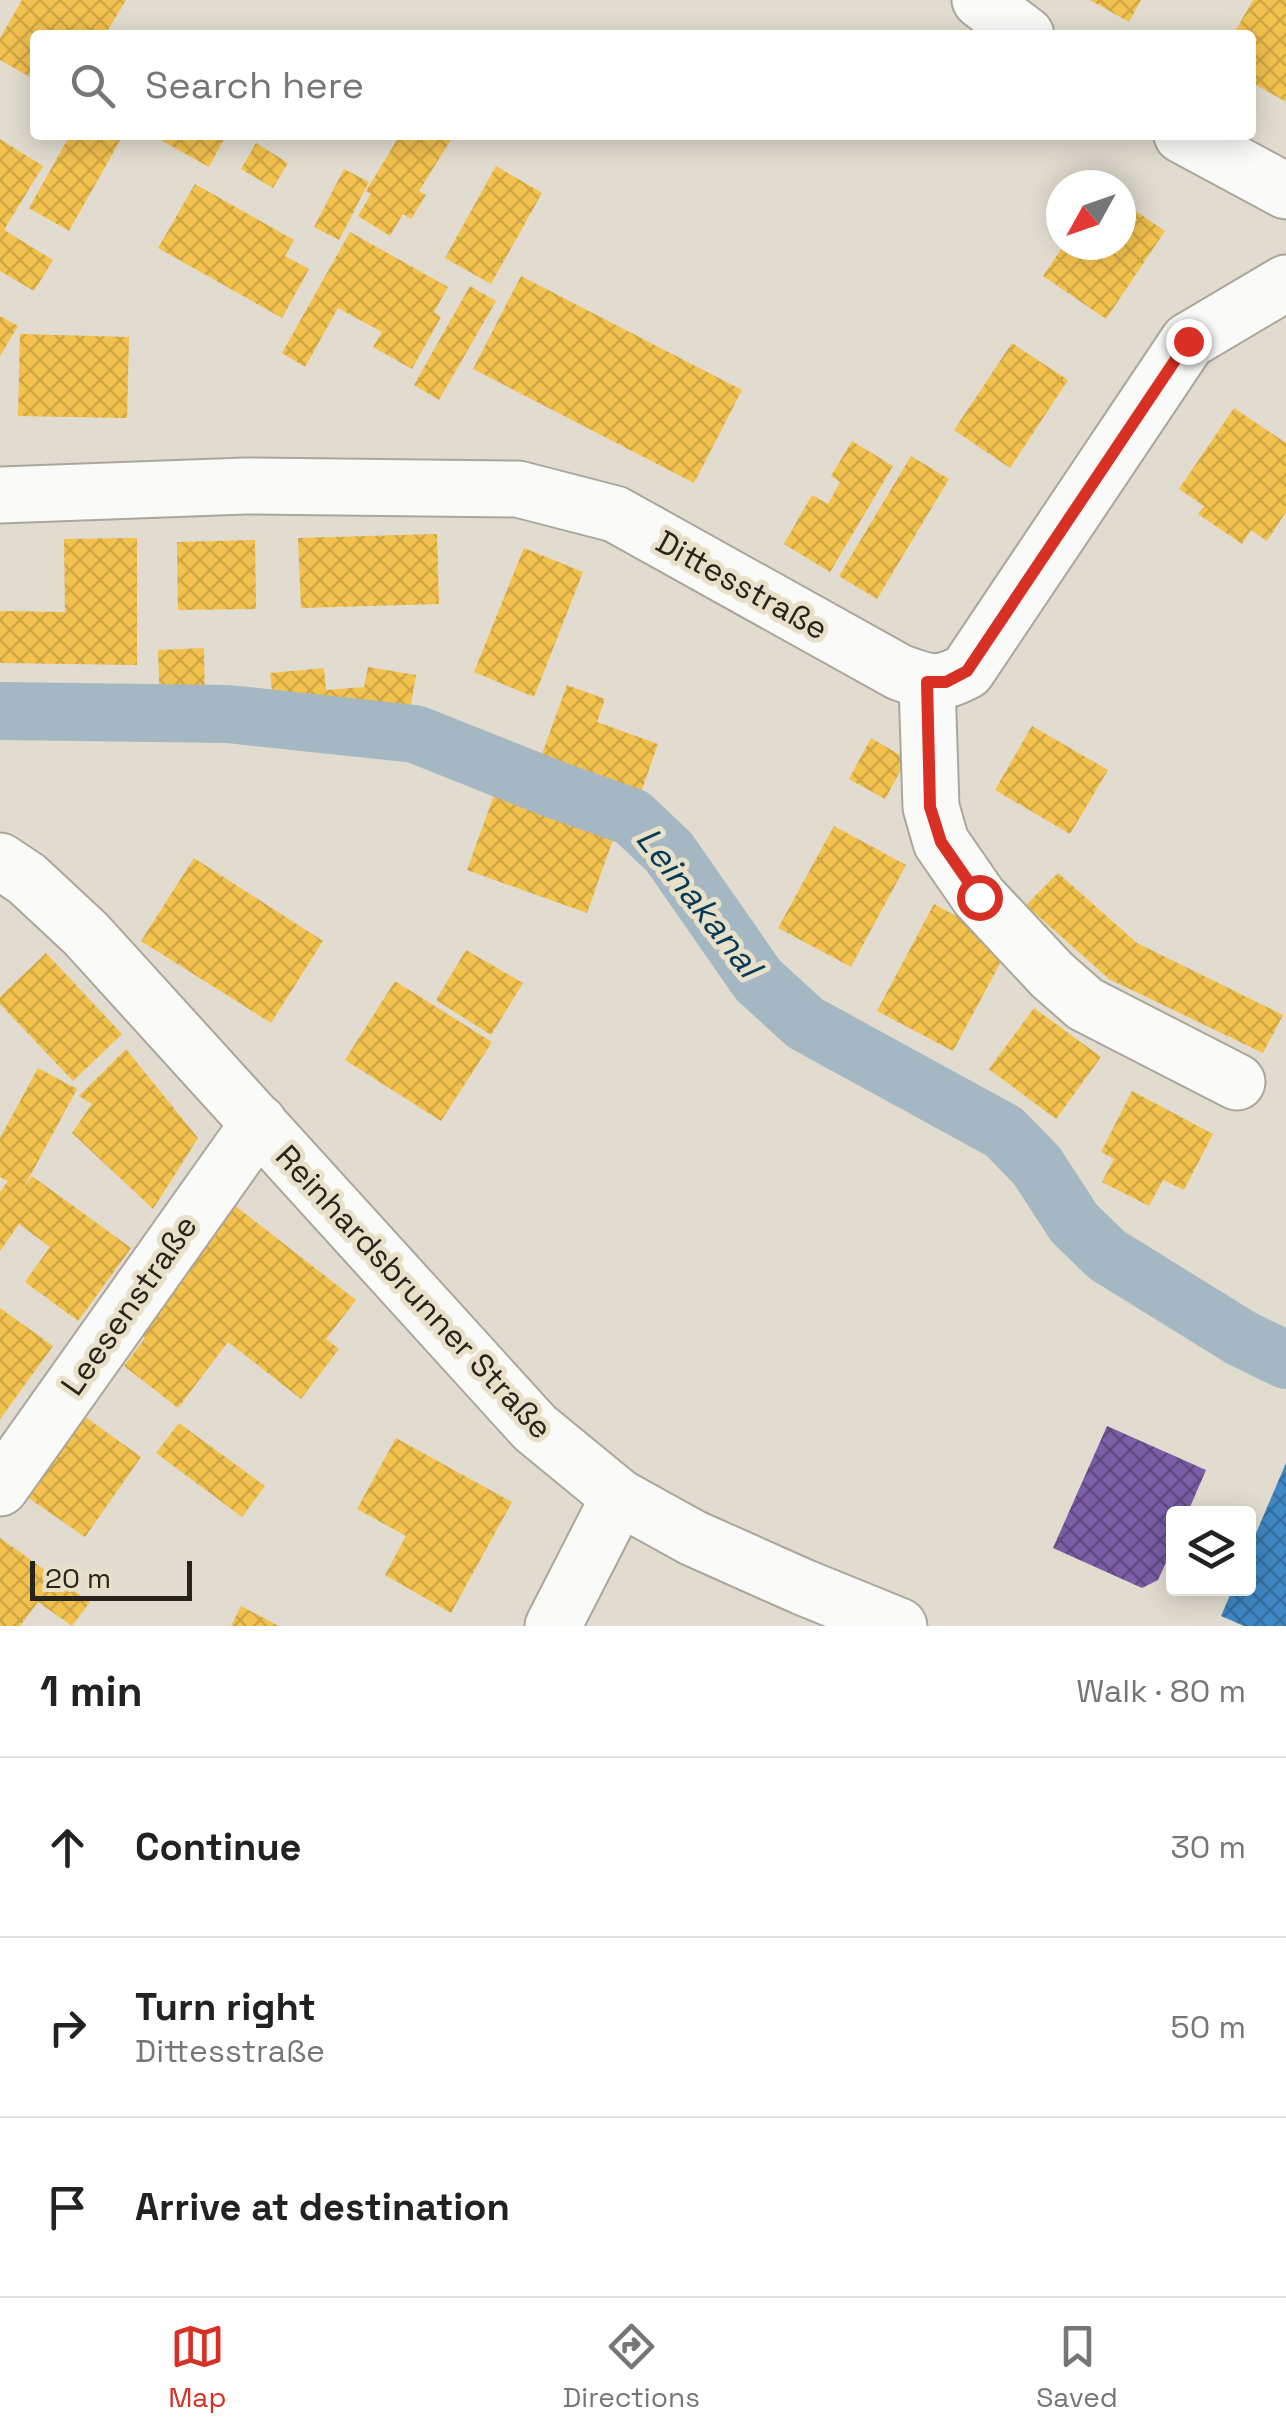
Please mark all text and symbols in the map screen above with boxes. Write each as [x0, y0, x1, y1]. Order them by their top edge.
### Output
search box [30, 30, 1256, 140]
icon: search [65, 58, 120, 113]
text: Search here [145, 61, 364, 109]
north arrow [1046, 170, 1136, 260]
route end [1166, 319, 1212, 365]
street label: Dittesstraße [649, 521, 835, 649]
water label: Leinakanal [627, 818, 773, 989]
route start [957, 875, 1003, 921]
street label: Reinhardsbrunner Straße [267, 1137, 561, 1447]
street label: Leesenstraße [52, 1207, 206, 1403]
map controls [1166, 1506, 1256, 1596]
button: layers [1166, 1506, 1256, 1596]
scale bar [30, 1556, 192, 1600]
text: 20 m [45, 1560, 111, 1596]
text: 1 min [40, 1665, 143, 1718]
text: Walk · 80 m [1076, 1671, 1246, 1711]
icon: ahead [40, 1820, 95, 1875]
text: Continue [135, 1823, 301, 1871]
text: 30 m [1170, 1827, 1246, 1867]
text: Turn right [135, 1983, 316, 2031]
icon: right [40, 2000, 95, 2055]
text: 50 m [1171, 2007, 1246, 2047]
text: Dittesstraße [135, 2031, 325, 2071]
icon: arrive [40, 2180, 95, 2235]
text: Arrive at destination [135, 2183, 510, 2231]
tab: Map [168, 2319, 226, 2415]
tab: Directions [563, 2319, 700, 2415]
tab: Saved [1036, 2319, 1118, 2415]

